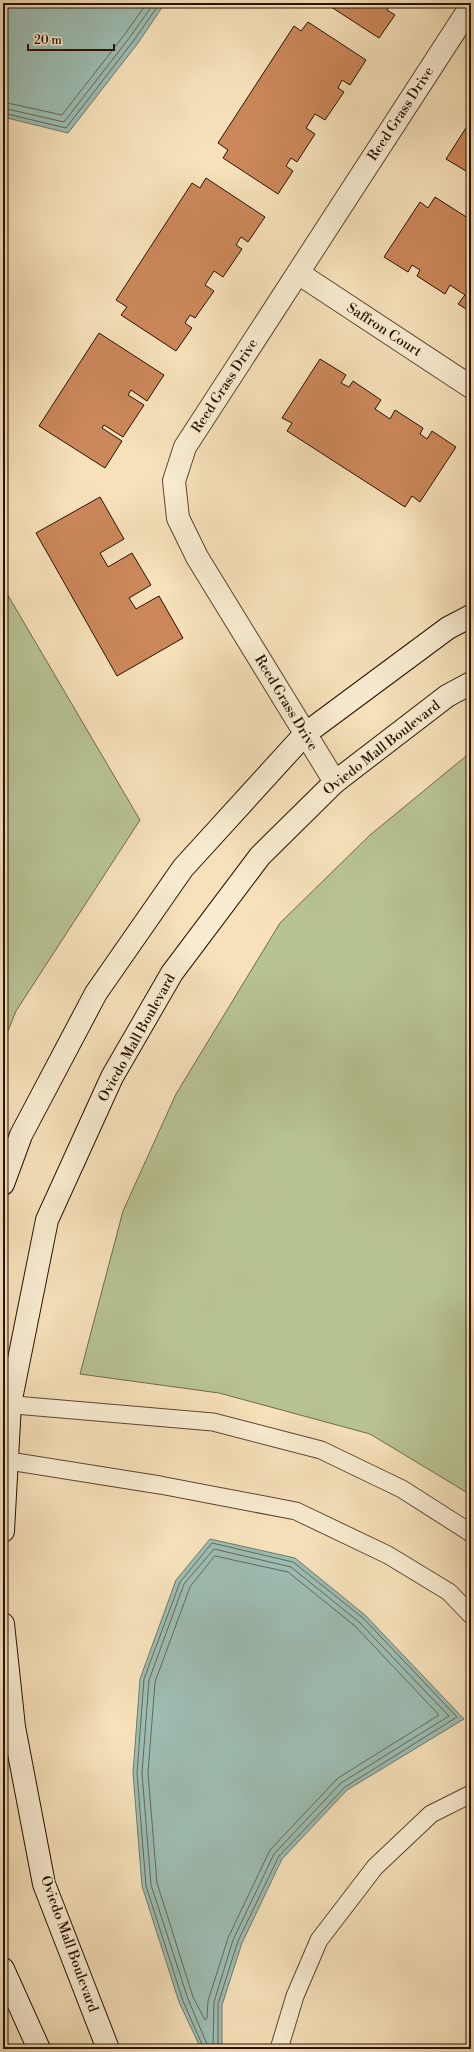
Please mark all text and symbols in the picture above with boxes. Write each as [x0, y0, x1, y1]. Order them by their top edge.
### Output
scale bar [28, 26, 114, 52]
text: 20 m [34, 33, 62, 48]
street label: Reed Grass Drive [364, 64, 438, 164]
street label: Saffron Court [343, 299, 425, 361]
street label: Reed Grass Drive [188, 336, 262, 436]
street label: Reed Grass Drive [250, 652, 322, 754]
street label: Oviedo Mall Boulevard [320, 697, 444, 799]
street label: Oviedo Mall Boulevard [94, 971, 180, 1105]
street label: Oviedo Mall Boulevard [36, 1873, 102, 2015]

